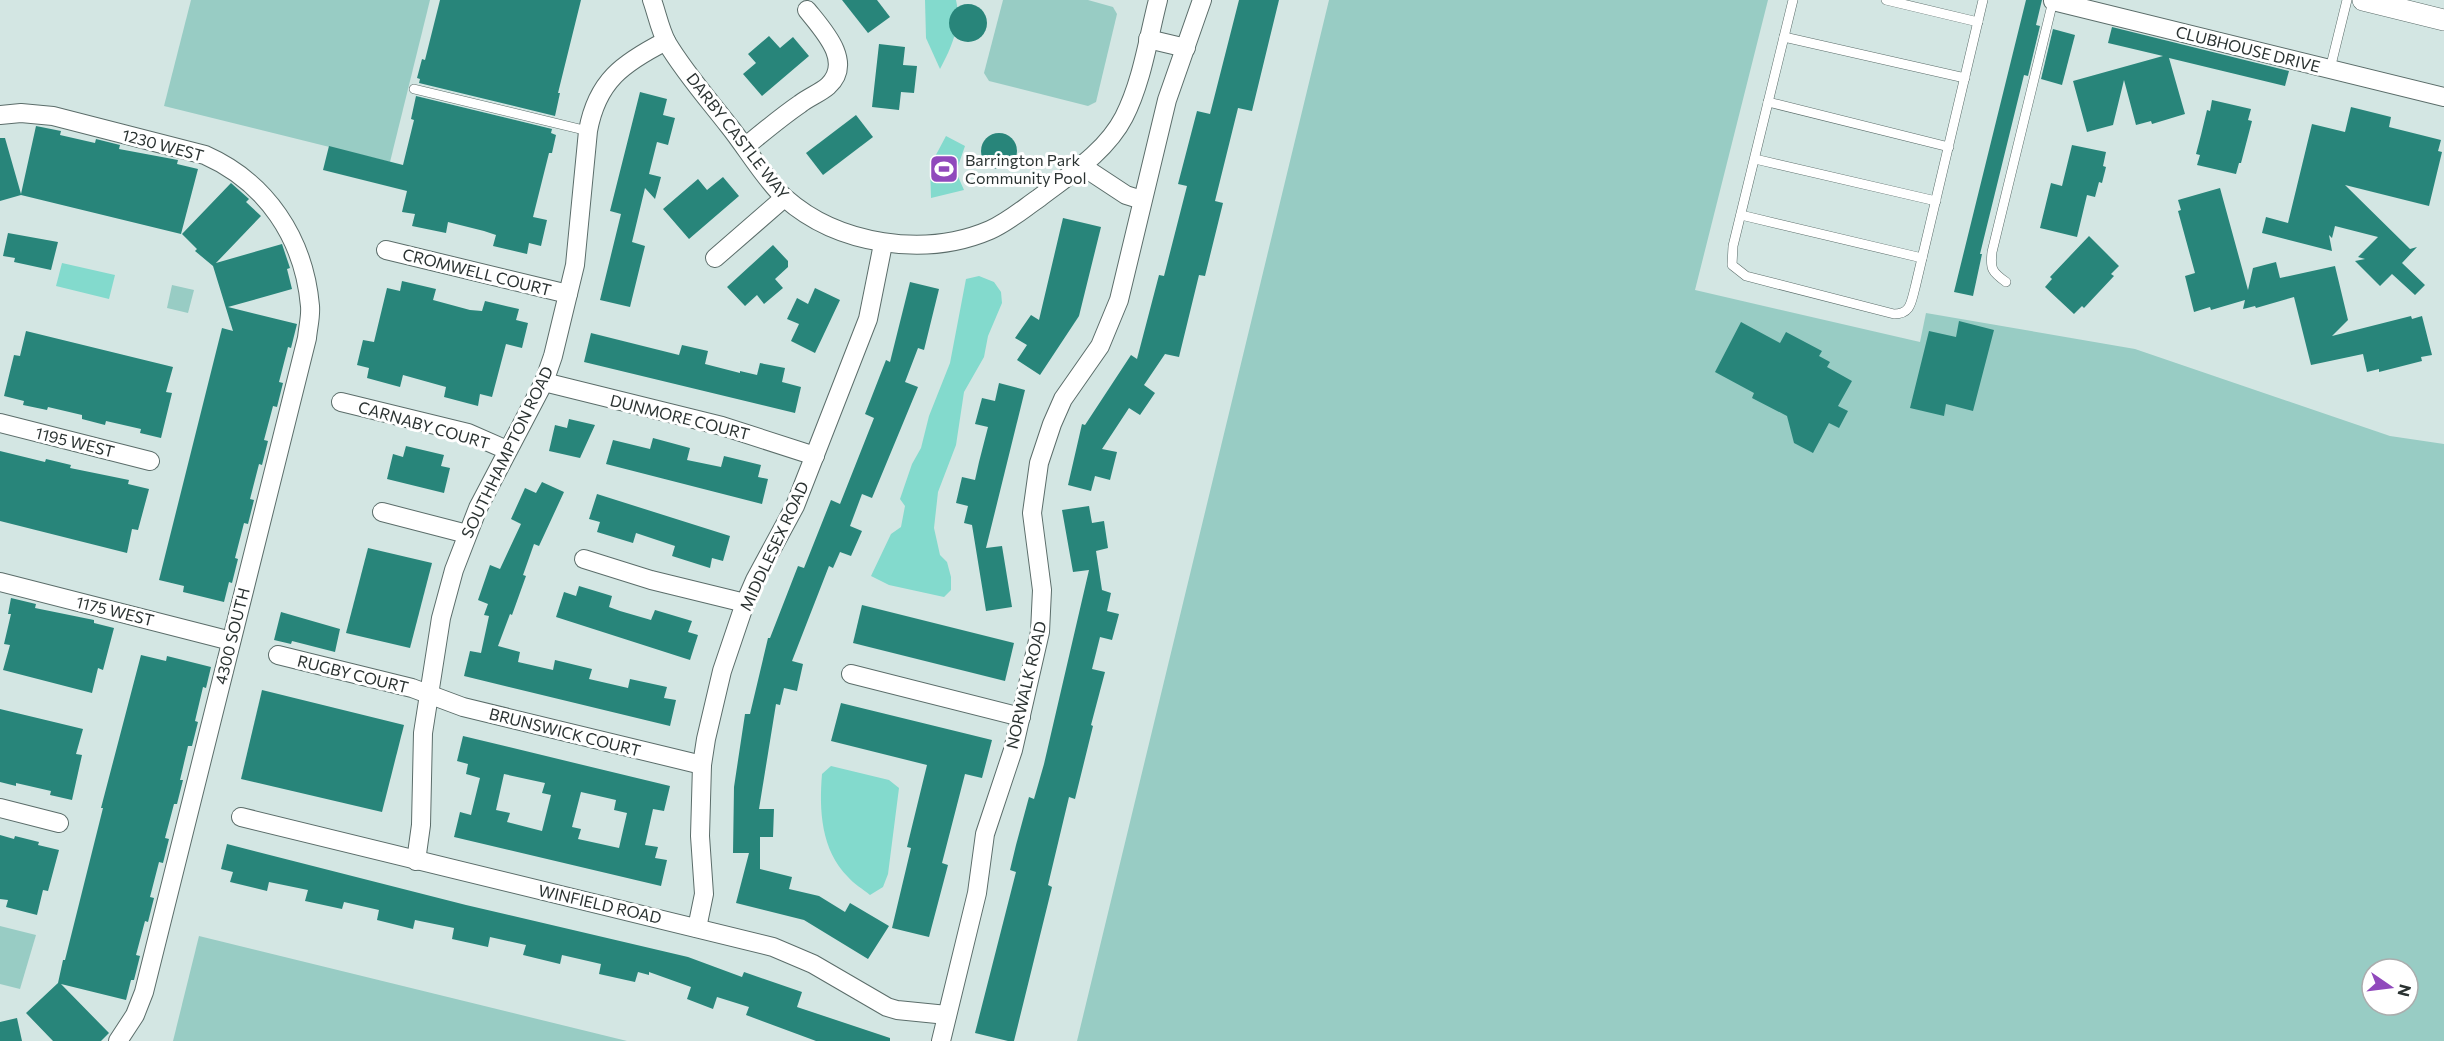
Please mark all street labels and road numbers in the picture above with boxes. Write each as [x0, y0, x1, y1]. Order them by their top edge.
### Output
street label: CLUBHOUSE DRIVE [2174, 21, 2322, 76]
street label: DARBY CASTLE WAY [683, 69, 794, 203]
street label: 1230 WEST [120, 125, 206, 165]
street label: CROMWELL COURT [401, 244, 553, 299]
street label: SOUTHHAMPTON ROAD [457, 363, 556, 541]
street label: DUNMORE COURT [608, 390, 752, 443]
street label: CARNABY COURT [356, 397, 492, 452]
street label: 1195 WEST [34, 423, 117, 461]
street label: MIDDLESEX ROAD [735, 478, 812, 614]
street label: 4300 SOUTH [210, 586, 253, 686]
street label: 1175 WEST [74, 592, 156, 629]
street label: NORWALK ROAD [1002, 619, 1049, 751]
street label: RUGBY COURT [296, 651, 411, 696]
street label: BRUNSWICK COURT [487, 703, 643, 760]
street label: WINFIELD ROAD [537, 880, 664, 927]

